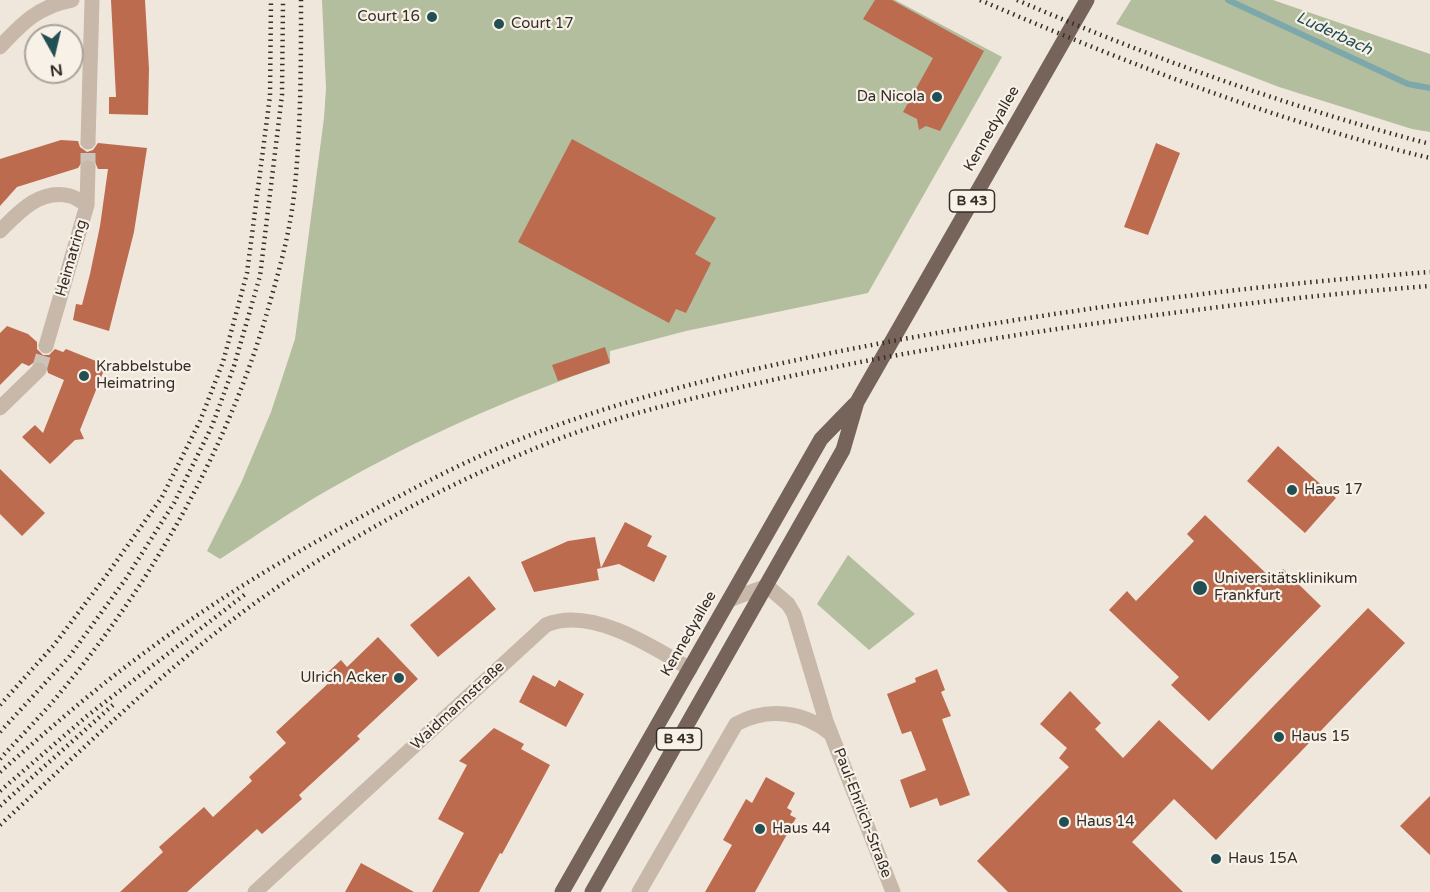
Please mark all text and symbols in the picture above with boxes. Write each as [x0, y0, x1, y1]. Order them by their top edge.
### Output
place label: Court 16 [357, 8, 420, 26]
water label: Luderbach [1293, 8, 1375, 60]
marker: Court 16 [425, 10, 439, 24]
place label: Court 17 [511, 15, 574, 33]
marker: Court 17 [492, 17, 506, 31]
north arrow [24, 24, 84, 84]
text: N [48, 59, 64, 81]
street label: Kennedyallee [960, 83, 1024, 175]
place label: Da Nicola [857, 88, 925, 106]
marker: Da Nicola [930, 90, 944, 104]
road number: B 43 [950, 190, 994, 212]
street label: Heimatring [52, 217, 92, 299]
place label: Krabbelstube Heimatring [96, 358, 191, 393]
marker: Krabbelstube Heimatring [77, 369, 91, 383]
place label: Haus 17 [1304, 481, 1363, 499]
marker: Haus 17 [1285, 483, 1299, 497]
place label: Universitätsklinikum Frankfurt [1214, 570, 1357, 605]
marker: Universitätsklinikum Frankfurt [1191, 579, 1209, 597]
street label: Kennedyallee [657, 588, 721, 680]
street label: Waidmannstraße [407, 658, 509, 754]
place label: Ulrich Acker [300, 669, 387, 687]
marker: Ulrich Acker [392, 671, 406, 685]
road number: B 43 [656, 728, 702, 750]
place label: Haus 15 [1291, 728, 1350, 746]
marker: Haus 15 [1272, 730, 1286, 744]
street label: Paul-Ehrlich-Straße [829, 746, 895, 880]
place label: Haus 14 [1076, 813, 1135, 831]
marker: Haus 14 [1057, 815, 1071, 829]
place label: Haus 44 [772, 820, 831, 838]
marker: Haus 44 [753, 822, 767, 836]
place label: Haus 15A [1228, 850, 1298, 868]
marker: Haus 15A [1209, 852, 1223, 866]

